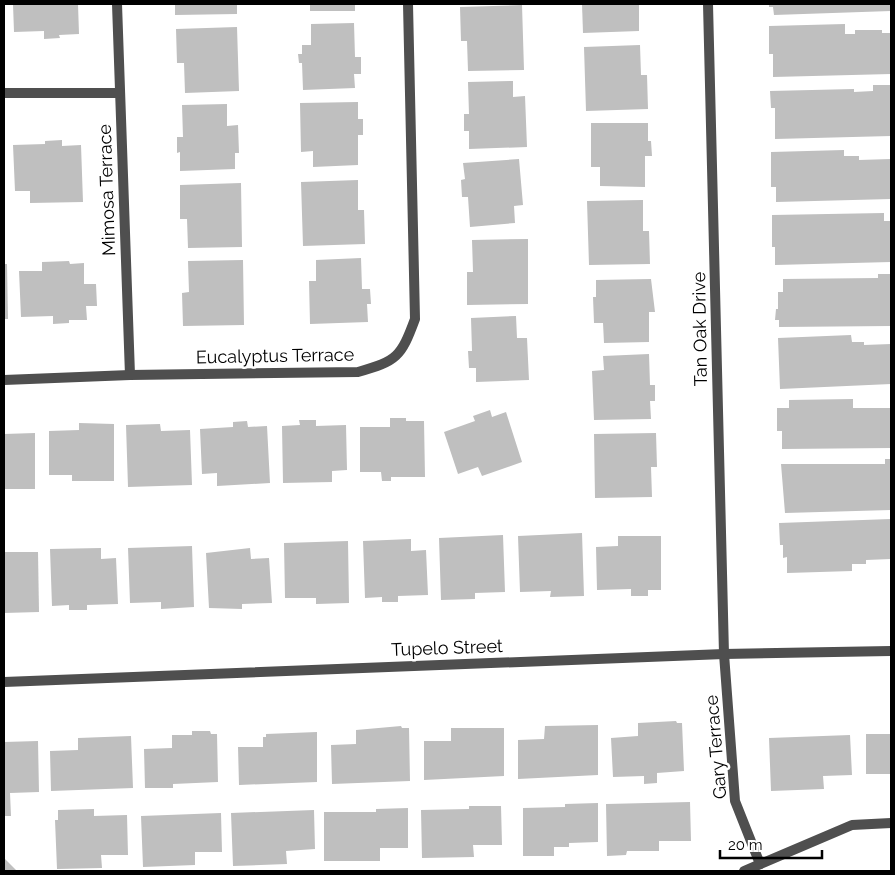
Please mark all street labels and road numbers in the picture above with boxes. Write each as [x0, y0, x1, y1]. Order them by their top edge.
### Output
street label: Mimosa Terrace [94, 123, 119, 256]
street label: Tan Oak Drive [688, 271, 711, 386]
street label: Eucalyptus Terrace [196, 344, 355, 367]
street label: Tupelo Street [391, 635, 503, 660]
street label: Gary Terrace [700, 694, 731, 800]

